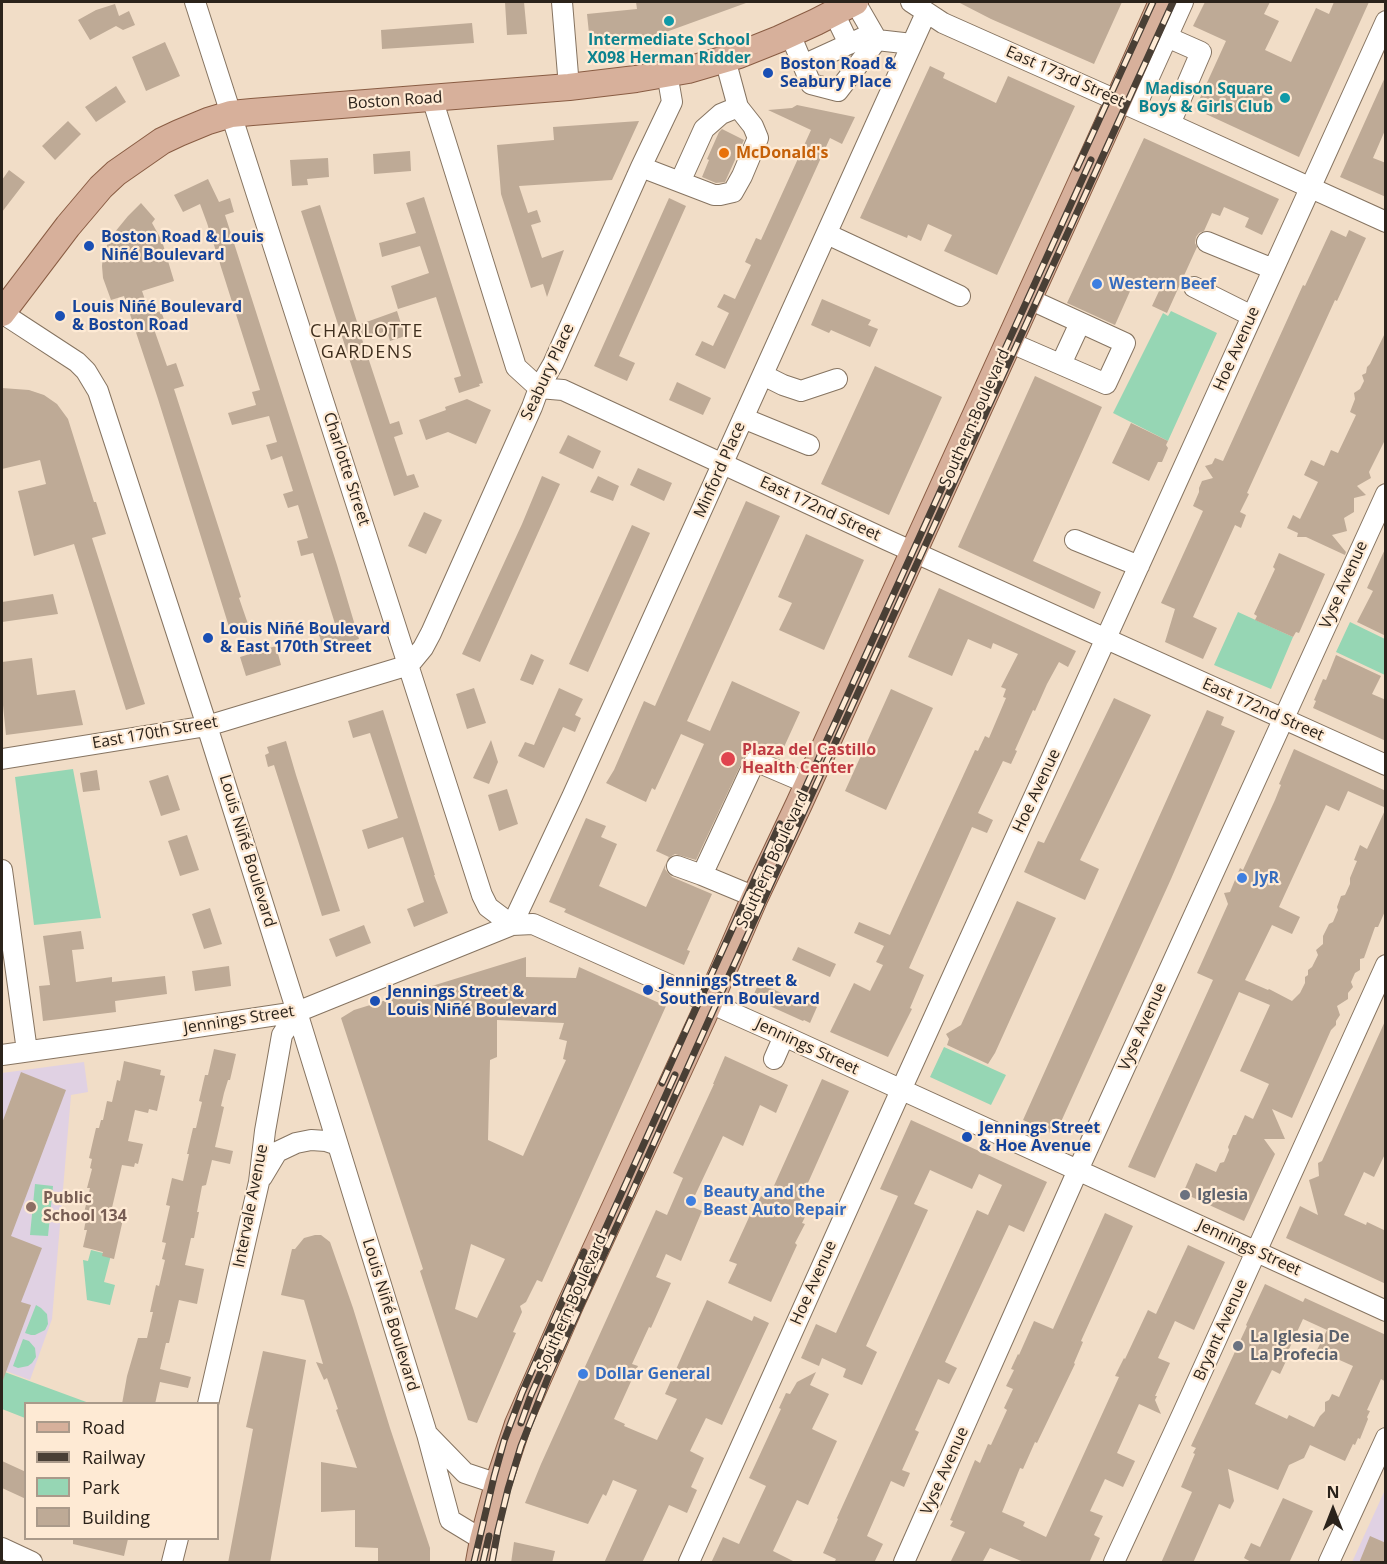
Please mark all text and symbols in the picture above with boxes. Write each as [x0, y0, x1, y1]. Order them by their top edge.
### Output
marker: Intermediate School X098 Herman Ridder [662, 14, 676, 28]
place label: Intermediate School X098 Herman Ridder [587, 30, 751, 68]
street label: East 173rd Street [1003, 42, 1127, 112]
place label: Boston Road & Seabury Place [780, 54, 897, 92]
marker: Boston Road & Seabury Place [761, 66, 775, 80]
place label: Madison Square Boys & Girls Club [1139, 79, 1273, 117]
street label: Boston Road [347, 88, 443, 114]
marker: Madison Square Boys & Girls Club [1278, 91, 1292, 105]
place label: McDonald's [736, 143, 828, 163]
marker: McDonald's [717, 146, 731, 160]
place label: Boston Road & Louis Niñé Boulevard [101, 227, 264, 265]
marker: Boston Road & Louis Niñé Boulevard [82, 239, 96, 253]
place label: Western Beef [1109, 274, 1216, 294]
marker: Western Beef [1090, 277, 1104, 291]
place label: Louis Niñé Boulevard & Boston Road [72, 297, 242, 335]
street label: Hoe Avenue [1210, 304, 1264, 394]
marker: Louis Niñé Boulevard & Boston Road [53, 309, 67, 323]
district label: CHARLOTTE GARDENS [310, 321, 424, 364]
street label: Seabury Place [517, 321, 579, 423]
street label: Southern Boulevard [936, 346, 1014, 490]
street label: Charlotte Street [319, 410, 373, 528]
street label: Minford Place [690, 419, 750, 521]
street label: East 172nd Street [757, 473, 883, 545]
street label: Vyse Avenue [1316, 538, 1372, 632]
place label: Louis Niñé Boulevard & East 170th Street [220, 619, 390, 657]
marker: Louis Niñé Boulevard & East 170th Street [201, 631, 215, 645]
street label: East 172nd Street [1199, 675, 1327, 745]
street label: East 170th Street [91, 713, 219, 753]
place label: Plaza del Castillo Health Center [742, 740, 876, 778]
street label: Hoe Avenue [1009, 746, 1065, 836]
marker: Plaza del Castillo Health Center [719, 750, 737, 768]
street label: Louis Niñé Boulevard [215, 772, 279, 930]
street label: Southern Boulevard [733, 788, 813, 932]
place label: JyR [1254, 868, 1279, 888]
marker: JyR [1235, 871, 1249, 885]
place label: Jennings Street & Southern Boulevard [660, 971, 820, 1009]
street label: Vyse Avenue [1115, 980, 1171, 1074]
place label: Jennings Street & Louis Niñé Boulevard [387, 982, 557, 1020]
marker: Jennings Street & Southern Boulevard [641, 983, 655, 997]
marker: Jennings Street & Louis Niñé Boulevard [368, 994, 382, 1008]
street label: Jennings Street [182, 1002, 296, 1038]
street label: Jennings Street [752, 1015, 862, 1079]
place label: Jennings Street & Hoe Avenue [979, 1118, 1100, 1156]
marker: Jennings Street & Hoe Avenue [960, 1130, 974, 1144]
street label: Intervale Avenue [230, 1143, 272, 1269]
place label: Beauty and the Beast Auto Repair [703, 1182, 846, 1220]
place label: Iglesia [1197, 1185, 1248, 1205]
place label: Public School 134 [43, 1188, 127, 1226]
marker: Iglesia [1178, 1188, 1192, 1202]
marker: Beauty and the Beast Auto Repair [684, 1194, 698, 1208]
marker: Public School 134 [24, 1200, 38, 1214]
street label: Jennings Street [1194, 1216, 1304, 1280]
street label: Southern Boulevard [533, 1231, 611, 1375]
street label: Louis Niñé Boulevard [358, 1236, 422, 1394]
street label: Hoe Avenue [787, 1238, 841, 1328]
street label: Bryant Avenue [1190, 1276, 1252, 1384]
place label: La Iglesia De La Profecia [1250, 1327, 1349, 1365]
marker: La Iglesia De La Profecia [1231, 1339, 1245, 1353]
place label: Dollar General [595, 1364, 710, 1384]
marker: Dollar General [576, 1367, 590, 1381]
legend [24, 1402, 219, 1540]
text: Road [82, 1415, 125, 1439]
street label: Vyse Avenue [917, 1424, 973, 1518]
text: Railway [82, 1445, 145, 1469]
text: Park [82, 1475, 120, 1499]
north arrow [1303, 1480, 1363, 1540]
text: N [1326, 1481, 1340, 1503]
text: Building [82, 1505, 150, 1529]

